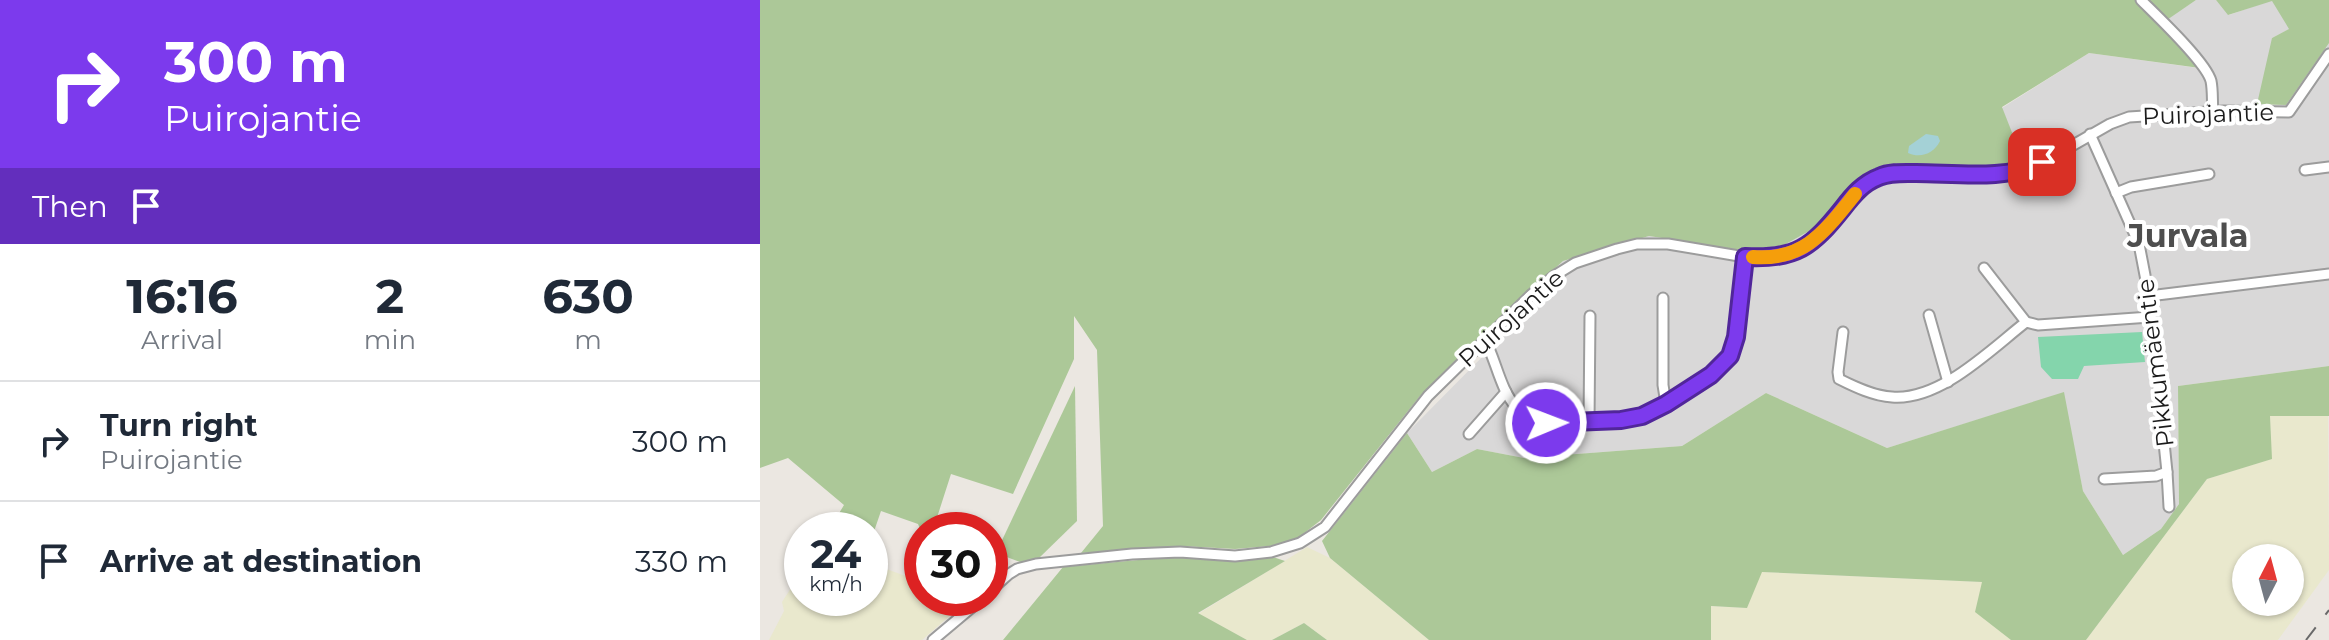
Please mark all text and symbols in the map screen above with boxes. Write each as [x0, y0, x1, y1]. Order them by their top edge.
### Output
text: 300 m [164, 28, 348, 96]
icon: right [32, 32, 136, 136]
text: Puirojantie [164, 96, 362, 140]
street label: Puirojantie [2142, 97, 2274, 131]
pin [2008, 128, 2076, 196]
icon: arrive [2020, 140, 2064, 184]
icon: arrive [124, 184, 168, 228]
text: Then [32, 188, 108, 225]
district label: Jurvala [2126, 216, 2249, 255]
street label: Puirojantie [1452, 263, 1570, 373]
text: 16:16 [126, 267, 238, 325]
text: 2 [376, 267, 404, 325]
text: 630 [542, 267, 634, 325]
street label: Pikkumäentie [2130, 277, 2180, 449]
text: Arrival [141, 324, 223, 356]
text: min [364, 324, 416, 356]
text: m [574, 324, 602, 356]
position arrow [1504, 381, 1588, 465]
text: Turn right [100, 407, 257, 444]
icon: right [32, 419, 76, 463]
text: 300 m [632, 423, 728, 460]
text: Puirojantie [100, 444, 243, 476]
speed limit sign: 30 [904, 512, 1008, 616]
text: 24 [811, 529, 861, 578]
icon: arrive [32, 539, 76, 583]
text: Arrive at destination [100, 543, 422, 580]
text: 330 m [635, 543, 728, 580]
north arrow [2232, 544, 2304, 616]
map controls [2232, 544, 2304, 616]
text: km/h [809, 572, 863, 596]

